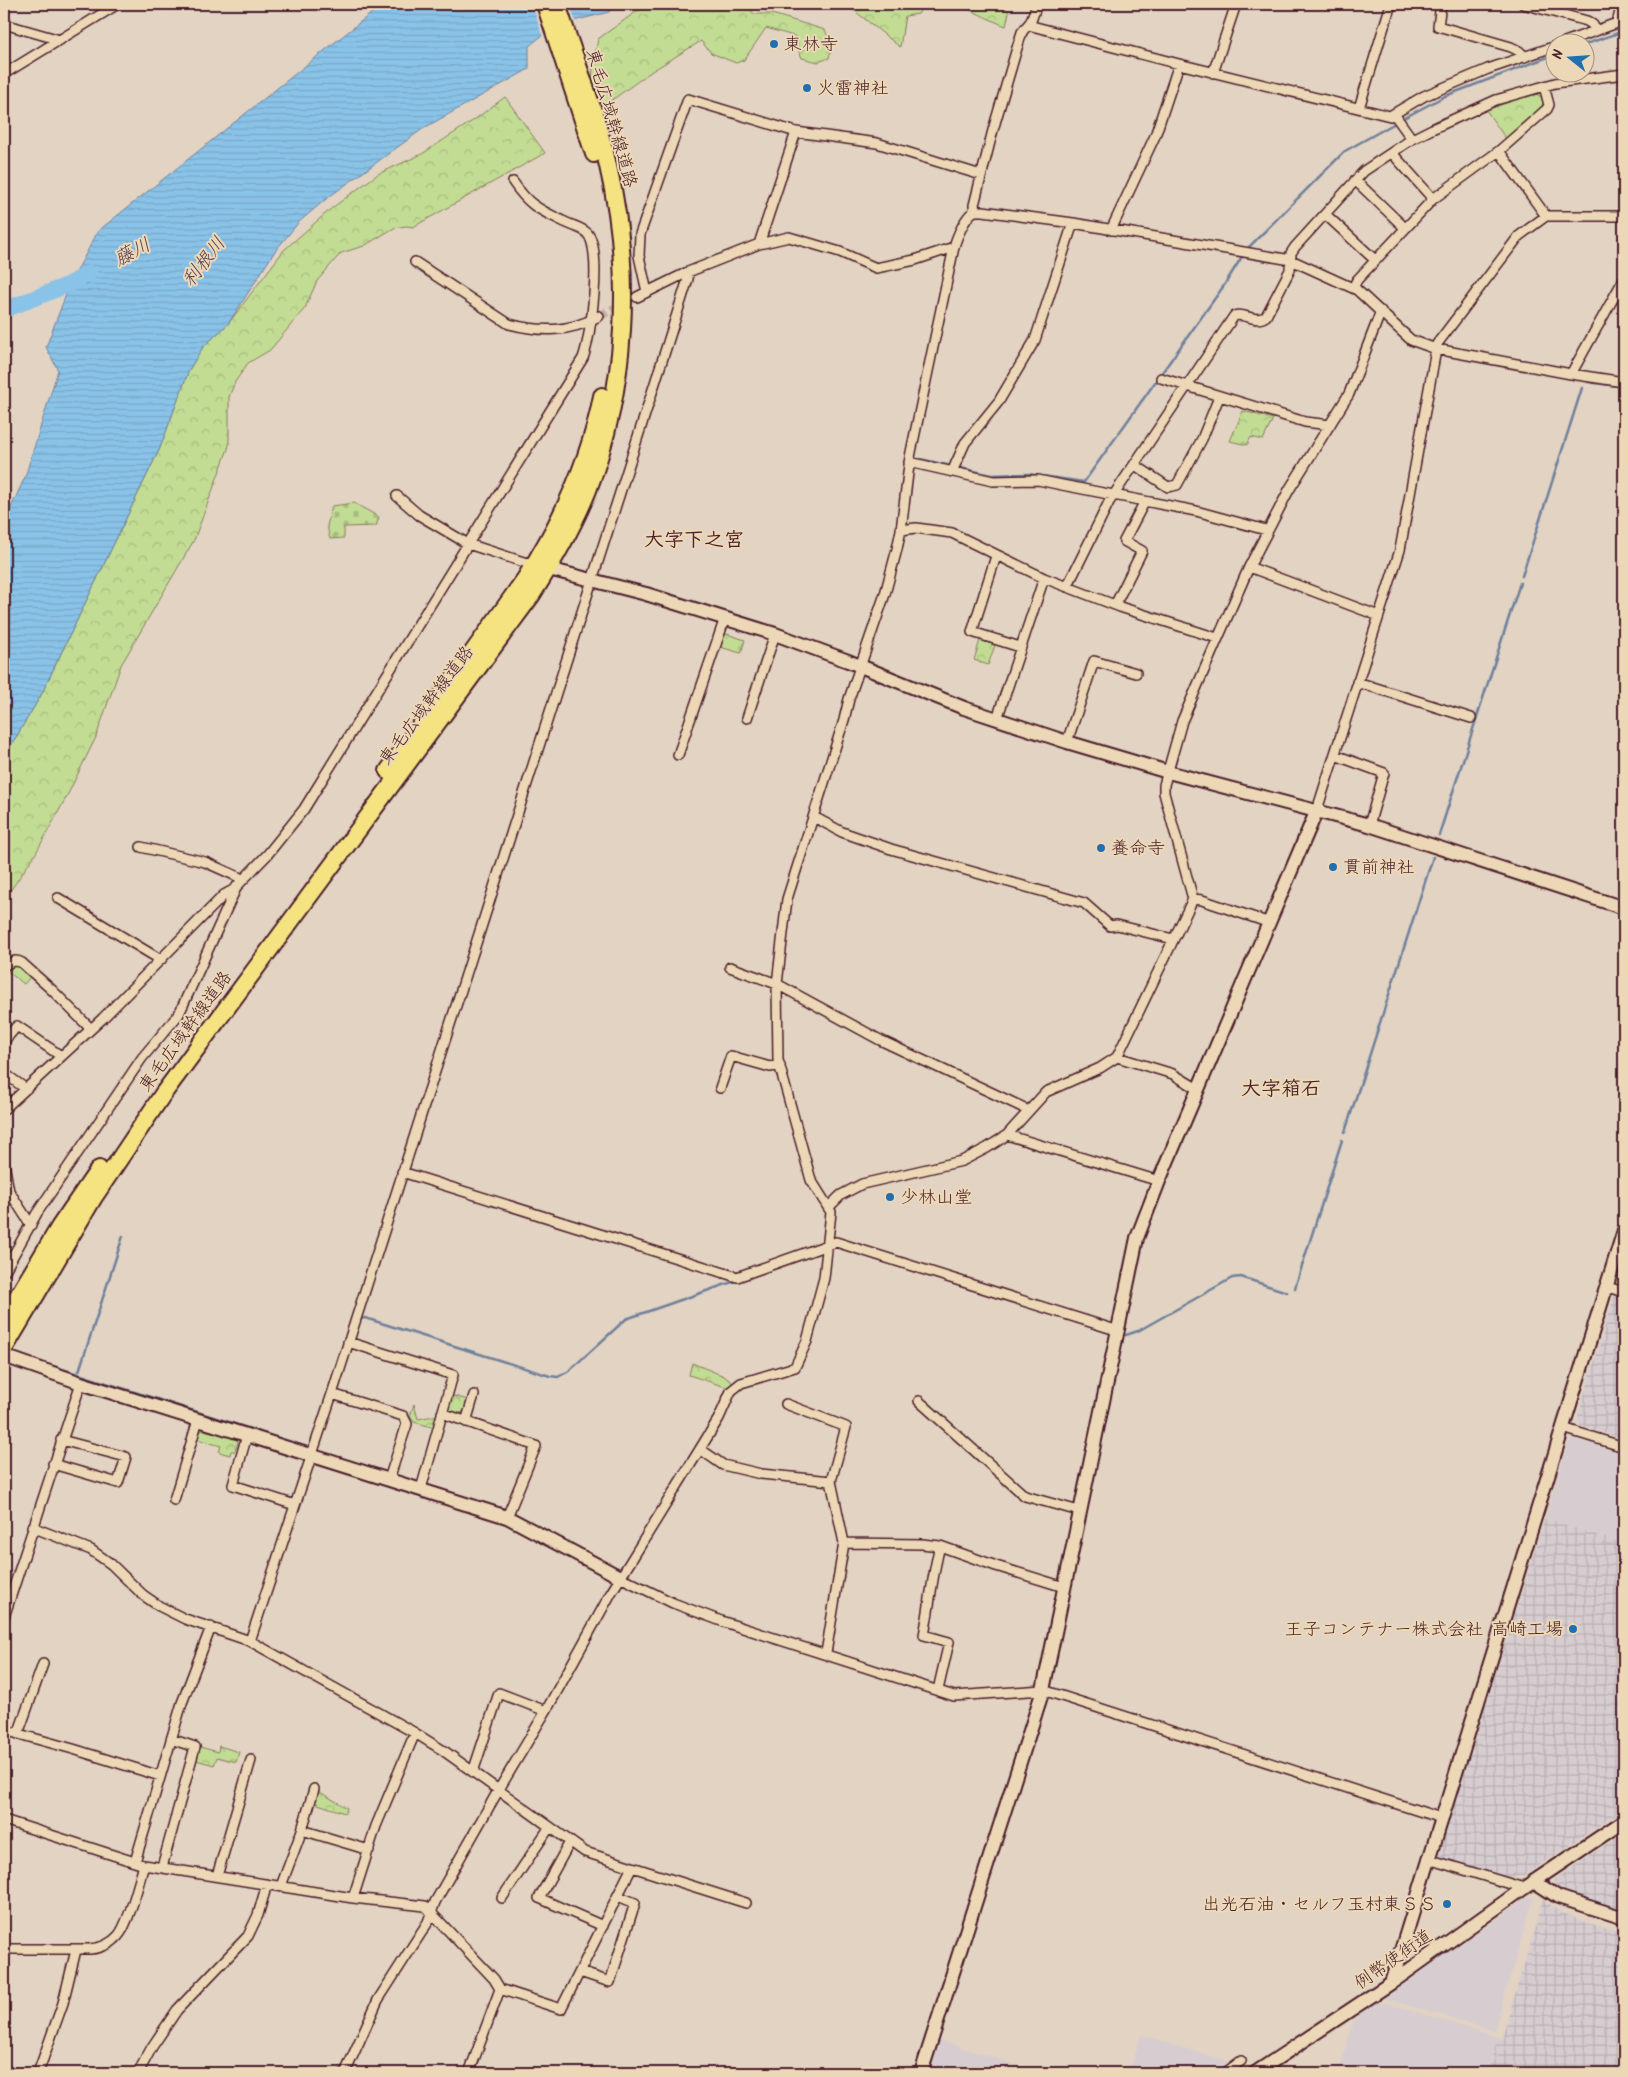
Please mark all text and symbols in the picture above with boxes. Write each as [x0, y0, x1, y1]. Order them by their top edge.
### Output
place label: 東林寺 [784, 31, 838, 60]
north arrow [1546, 32, 1596, 82]
marker: 東林寺 [768, 38, 780, 50]
street label: 東毛広域幹線道路 [577, 45, 644, 192]
text: N [1547, 47, 1570, 62]
place label: 火雷神社 [817, 75, 889, 104]
marker: 火雷神社 [801, 82, 813, 94]
water label: 藤川 [109, 231, 157, 275]
water label: 利根川 [175, 231, 234, 294]
district label: 大字下之宮 [644, 525, 744, 557]
street label: 東毛広域幹線道路 [372, 640, 482, 772]
place label: 養命寺 [1111, 835, 1165, 864]
marker: 養命寺 [1095, 842, 1107, 854]
place label: 貫前神社 [1343, 854, 1415, 883]
marker: 貫前神社 [1327, 861, 1339, 873]
street label: 東毛広域幹線道路 [132, 965, 240, 1099]
district label: 大字箱石 [1241, 1074, 1321, 1106]
place label: 少林山堂 [900, 1184, 972, 1213]
marker: 少林山堂 [884, 1191, 896, 1203]
place label: 王子コンテナー株式会社 高崎工場 [1285, 1616, 1563, 1645]
marker: 王子コンテナー株式会社 高崎工場 [1567, 1623, 1579, 1635]
place label: 出光石油・セルフ玉村東ＳＳ [1202, 1891, 1437, 1920]
marker: 出光石油・セルフ玉村東ＳＳ [1441, 1898, 1453, 1910]
street label: 例幣使街道 [1349, 1923, 1439, 1998]

